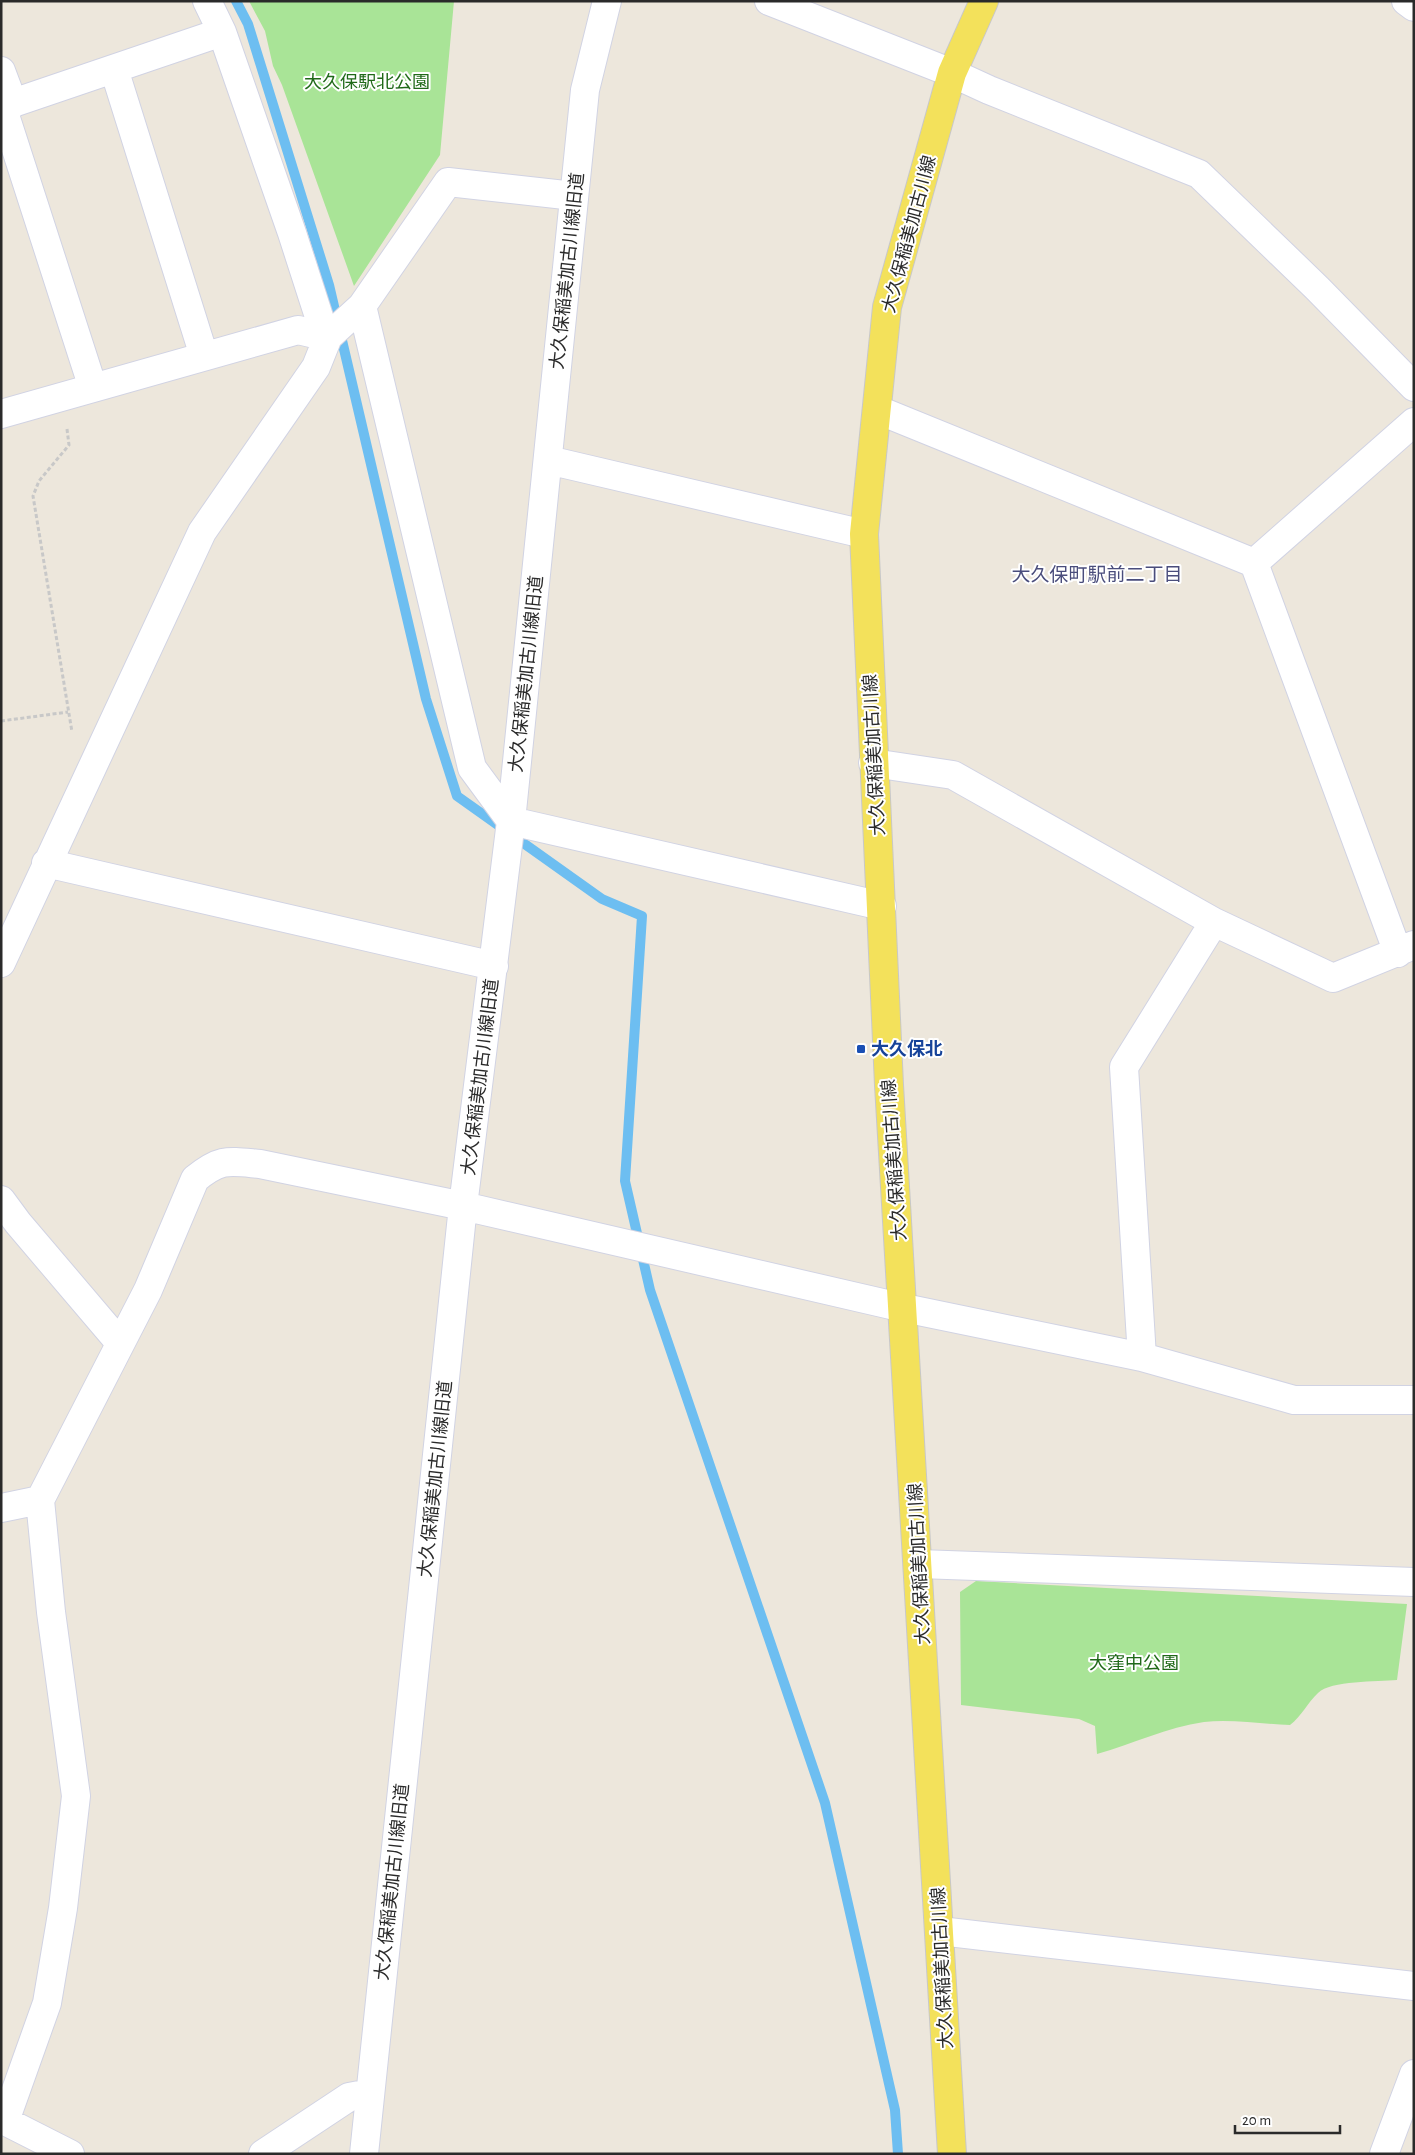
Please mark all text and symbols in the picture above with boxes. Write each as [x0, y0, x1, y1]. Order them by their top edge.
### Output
park label: 大久保駅北公園 [304, 72, 430, 92]
street label: 大久保稲美加古川線 [878, 153, 940, 315]
street label: 大久保稲美加古川線旧道 [547, 171, 587, 371]
district label: 大久保町駅前二丁目 [1011, 564, 1183, 585]
street label: 大久保稲美加古川線旧道 [506, 574, 546, 774]
street label: 大久保稲美加古川線 [860, 674, 888, 836]
street label: 大久保稲美加古川線旧道 [458, 978, 502, 1176]
place label: 大久保北 [871, 1039, 943, 1059]
marker: 大久保北 [855, 1043, 867, 1055]
street label: 大久保稲美加古川線 [878, 1078, 910, 1242]
street label: 大久保稲美加古川線旧道 [415, 1379, 455, 1579]
street label: 大久保稲美加古川線 [905, 1483, 933, 1645]
park label: 大窪中公園 [1089, 1654, 1179, 1673]
street label: 大久保稲美加古川線旧道 [372, 1782, 412, 1982]
street label: 大久保稲美加古川線 [928, 1887, 956, 2049]
scale bar [1235, 2102, 1340, 2134]
text: 20 m [1242, 2113, 1271, 2128]

